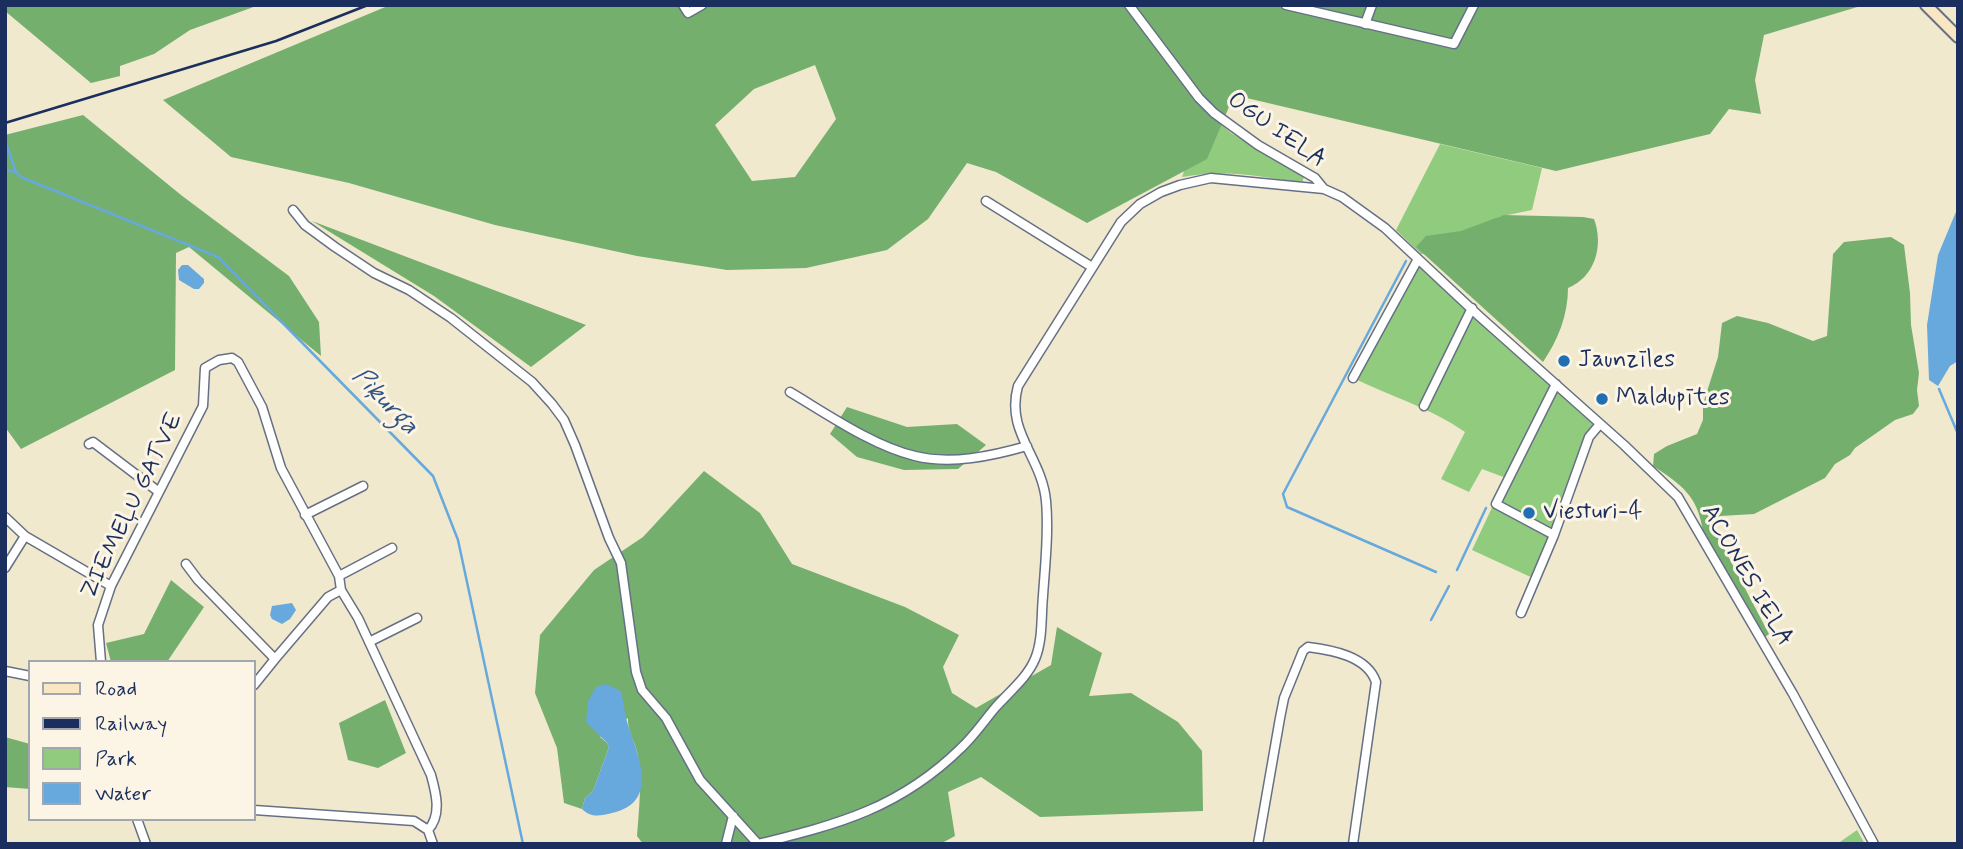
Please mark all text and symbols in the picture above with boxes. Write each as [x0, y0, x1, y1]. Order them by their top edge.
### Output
street label: OGU IELA [1221, 87, 1331, 175]
place label: Jaunzīles [1578, 347, 1675, 375]
marker: Jaunzīles [1556, 353, 1572, 369]
water label: Piķurga [344, 362, 424, 442]
place label: Maldupītes [1616, 385, 1730, 413]
marker: Maldupītes [1594, 391, 1610, 407]
street label: ZIEMEĻU GATVE [76, 408, 190, 604]
place label: Viesturi-4 [1543, 499, 1642, 527]
street label: ACONES IELA [1694, 500, 1798, 652]
marker: Viesturi-4 [1521, 505, 1537, 521]
legend [28, 660, 256, 821]
text: Road [95, 675, 137, 703]
text: Railway [95, 710, 167, 738]
text: Park [95, 745, 137, 773]
text: Water [95, 780, 151, 808]

